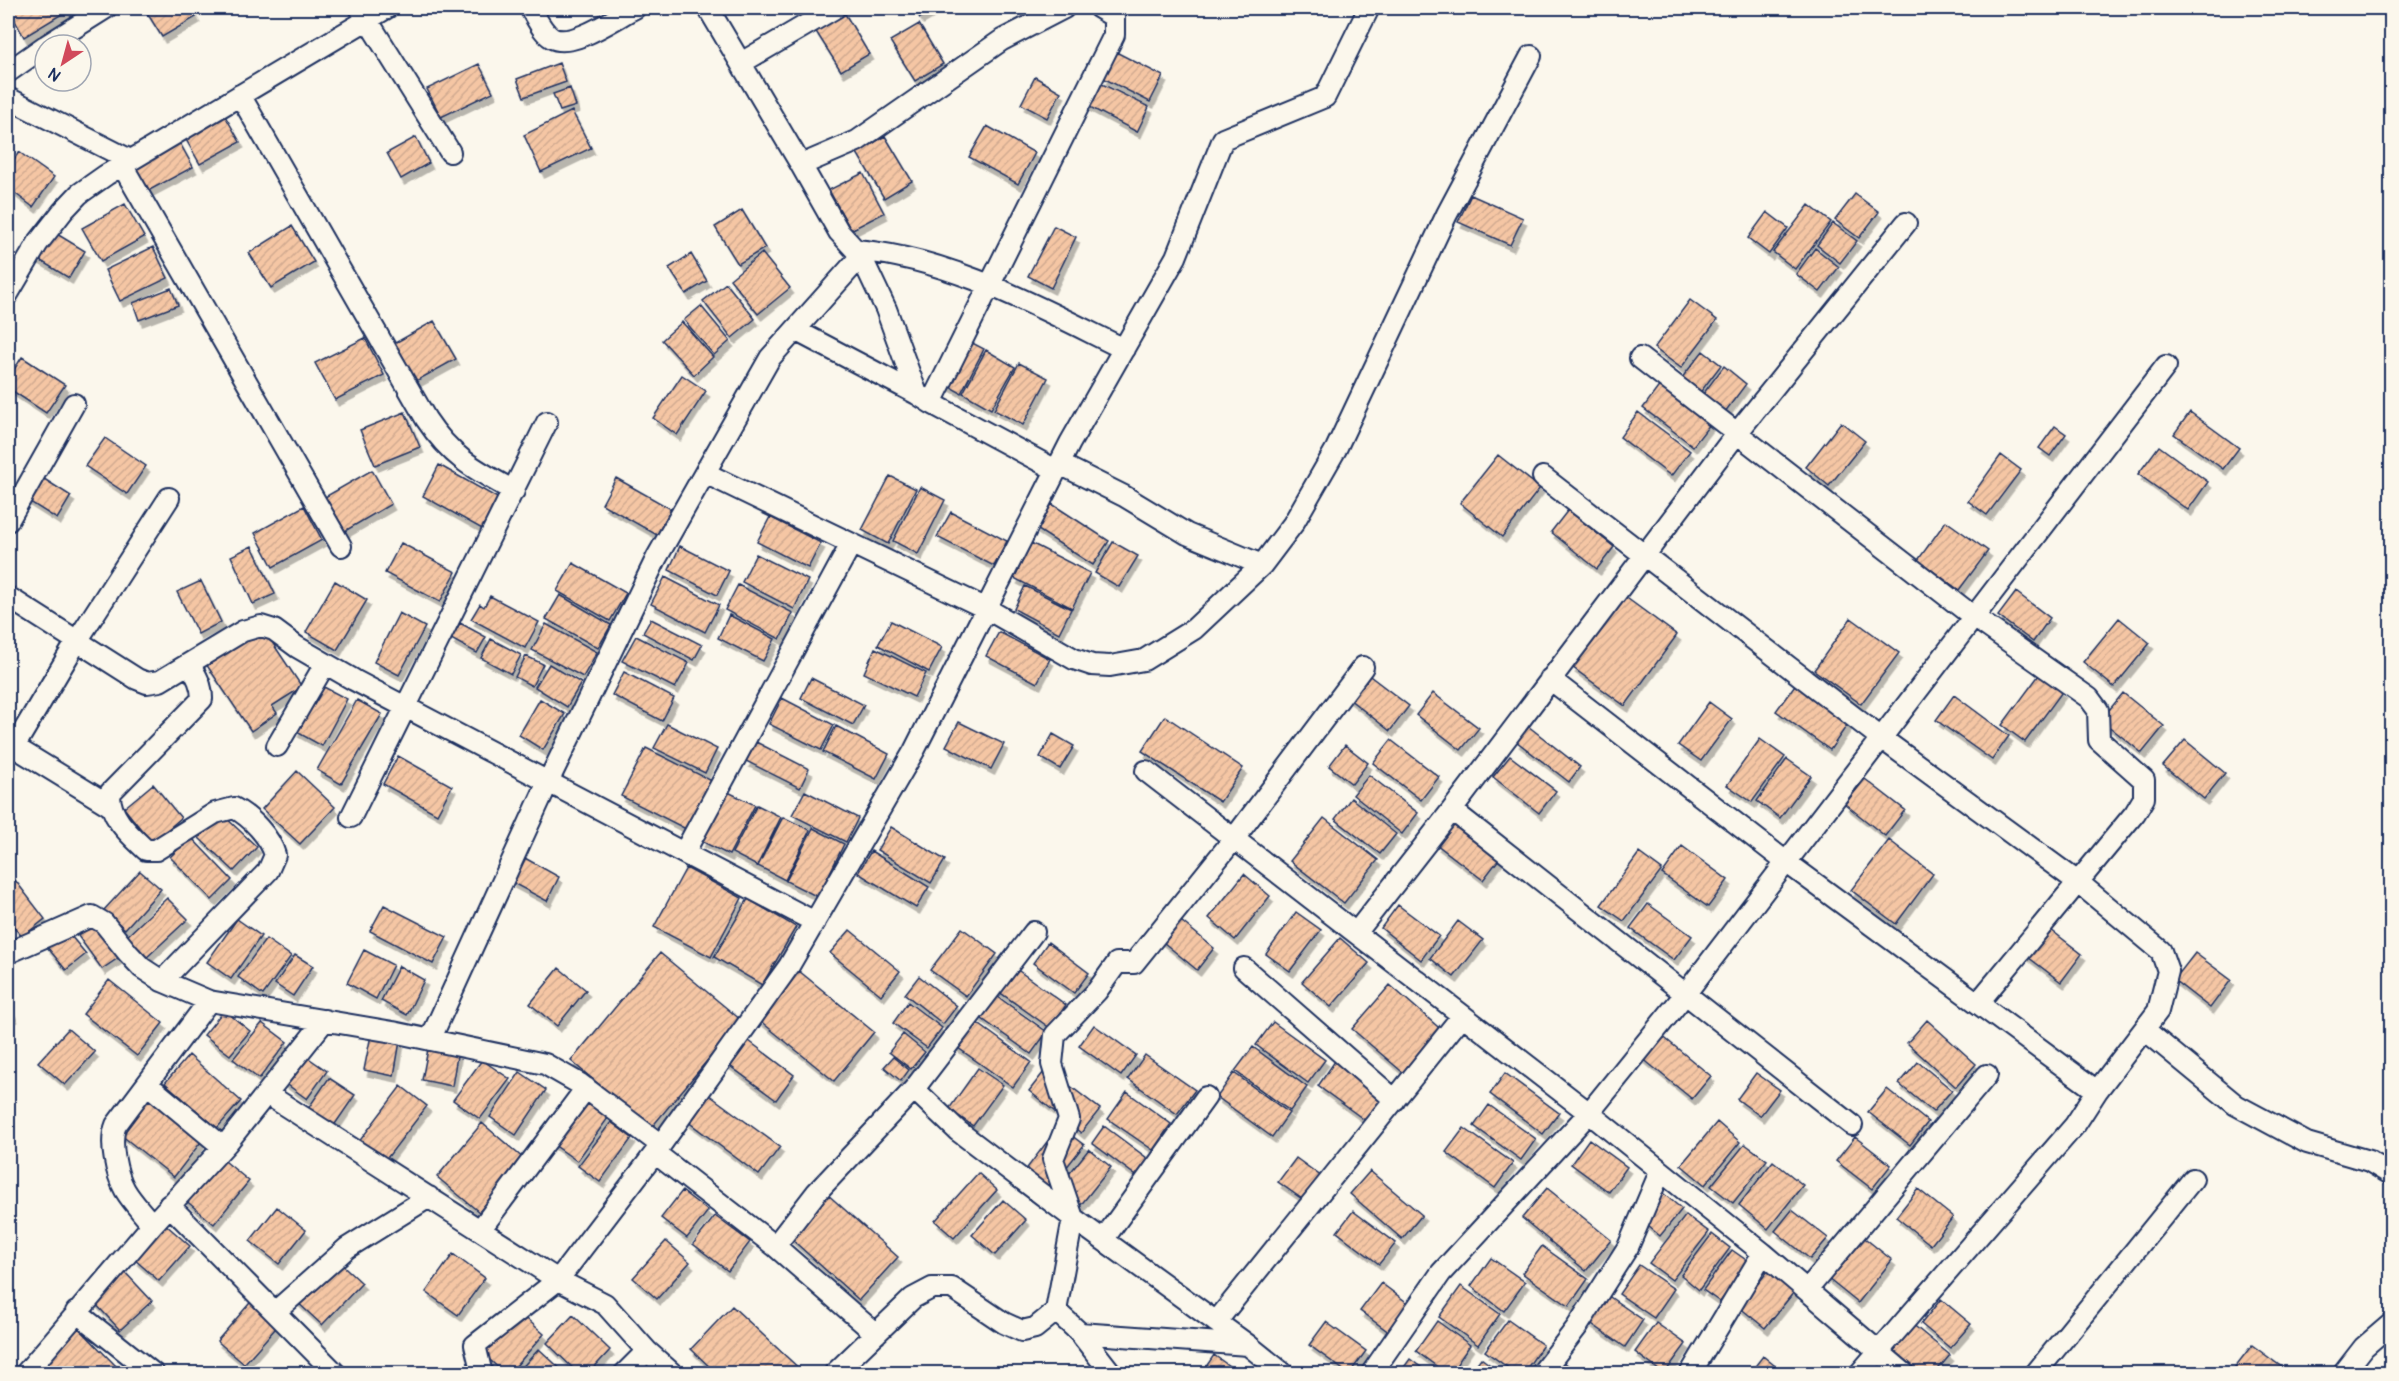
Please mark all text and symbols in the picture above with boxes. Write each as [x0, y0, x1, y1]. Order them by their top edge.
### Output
north arrow [33, 33, 93, 93]
text: N [44, 63, 65, 86]

